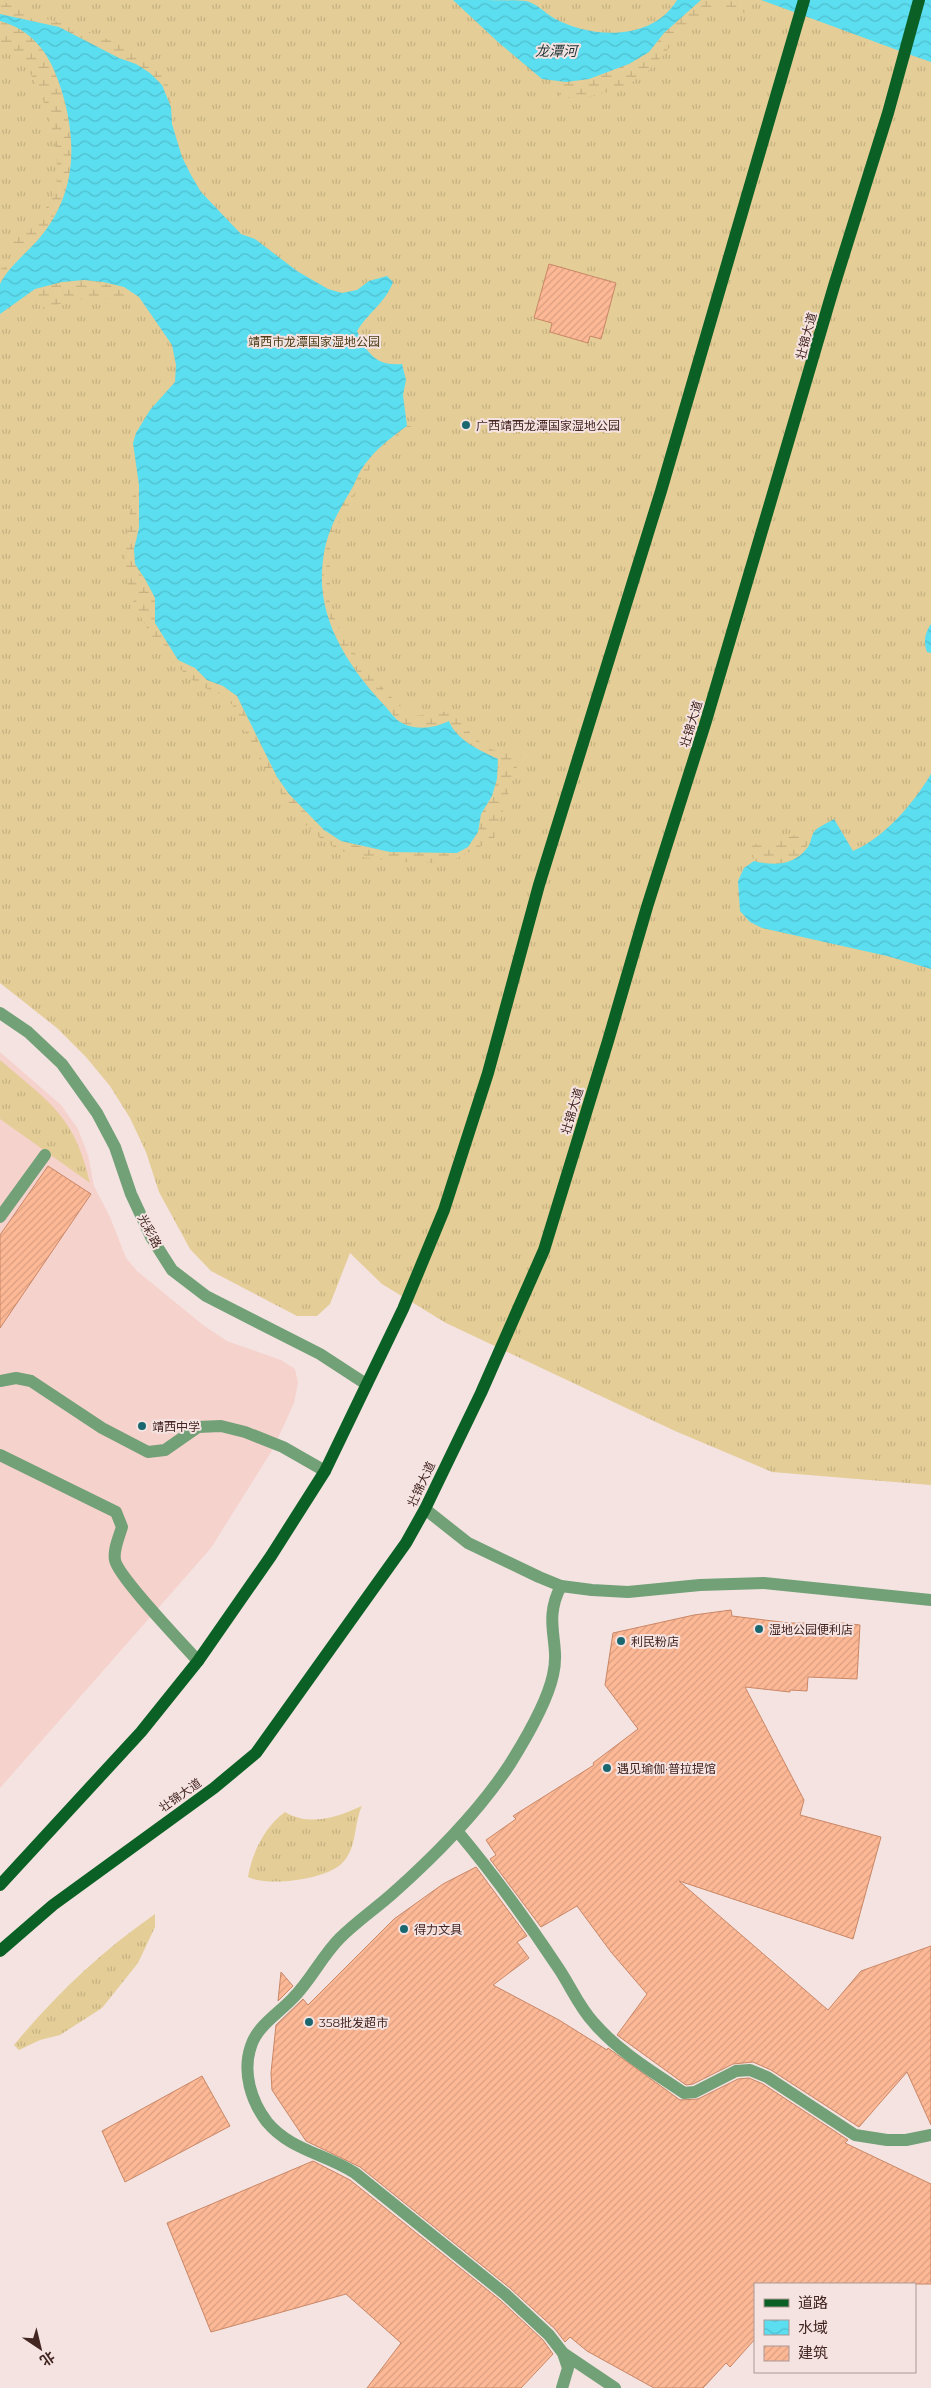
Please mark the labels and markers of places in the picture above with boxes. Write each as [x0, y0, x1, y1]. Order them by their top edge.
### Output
place label: 广西靖西龙潭国家湿地公园 [476, 418, 620, 433]
marker: 广西靖西龙潭国家湿地公园 [460, 419, 472, 431]
place label: 靖西中学 [152, 1419, 200, 1434]
marker: 靖西中学 [136, 1420, 148, 1432]
place label: 湿地公园便利店 [769, 1622, 853, 1637]
marker: 湿地公园便利店 [753, 1623, 765, 1635]
place label: 利民粉店 [631, 1634, 679, 1649]
marker: 利民粉店 [615, 1635, 627, 1647]
place label: 遇见瑜伽·普拉提馆 [617, 1761, 716, 1776]
marker: 遇见瑜伽·普拉提馆 [601, 1762, 613, 1774]
place label: 得力文具 [414, 1922, 462, 1937]
marker: 得力文具 [398, 1923, 410, 1935]
place label: 358批发超市 [319, 2015, 388, 2030]
marker: 358批发超市 [303, 2016, 315, 2028]

